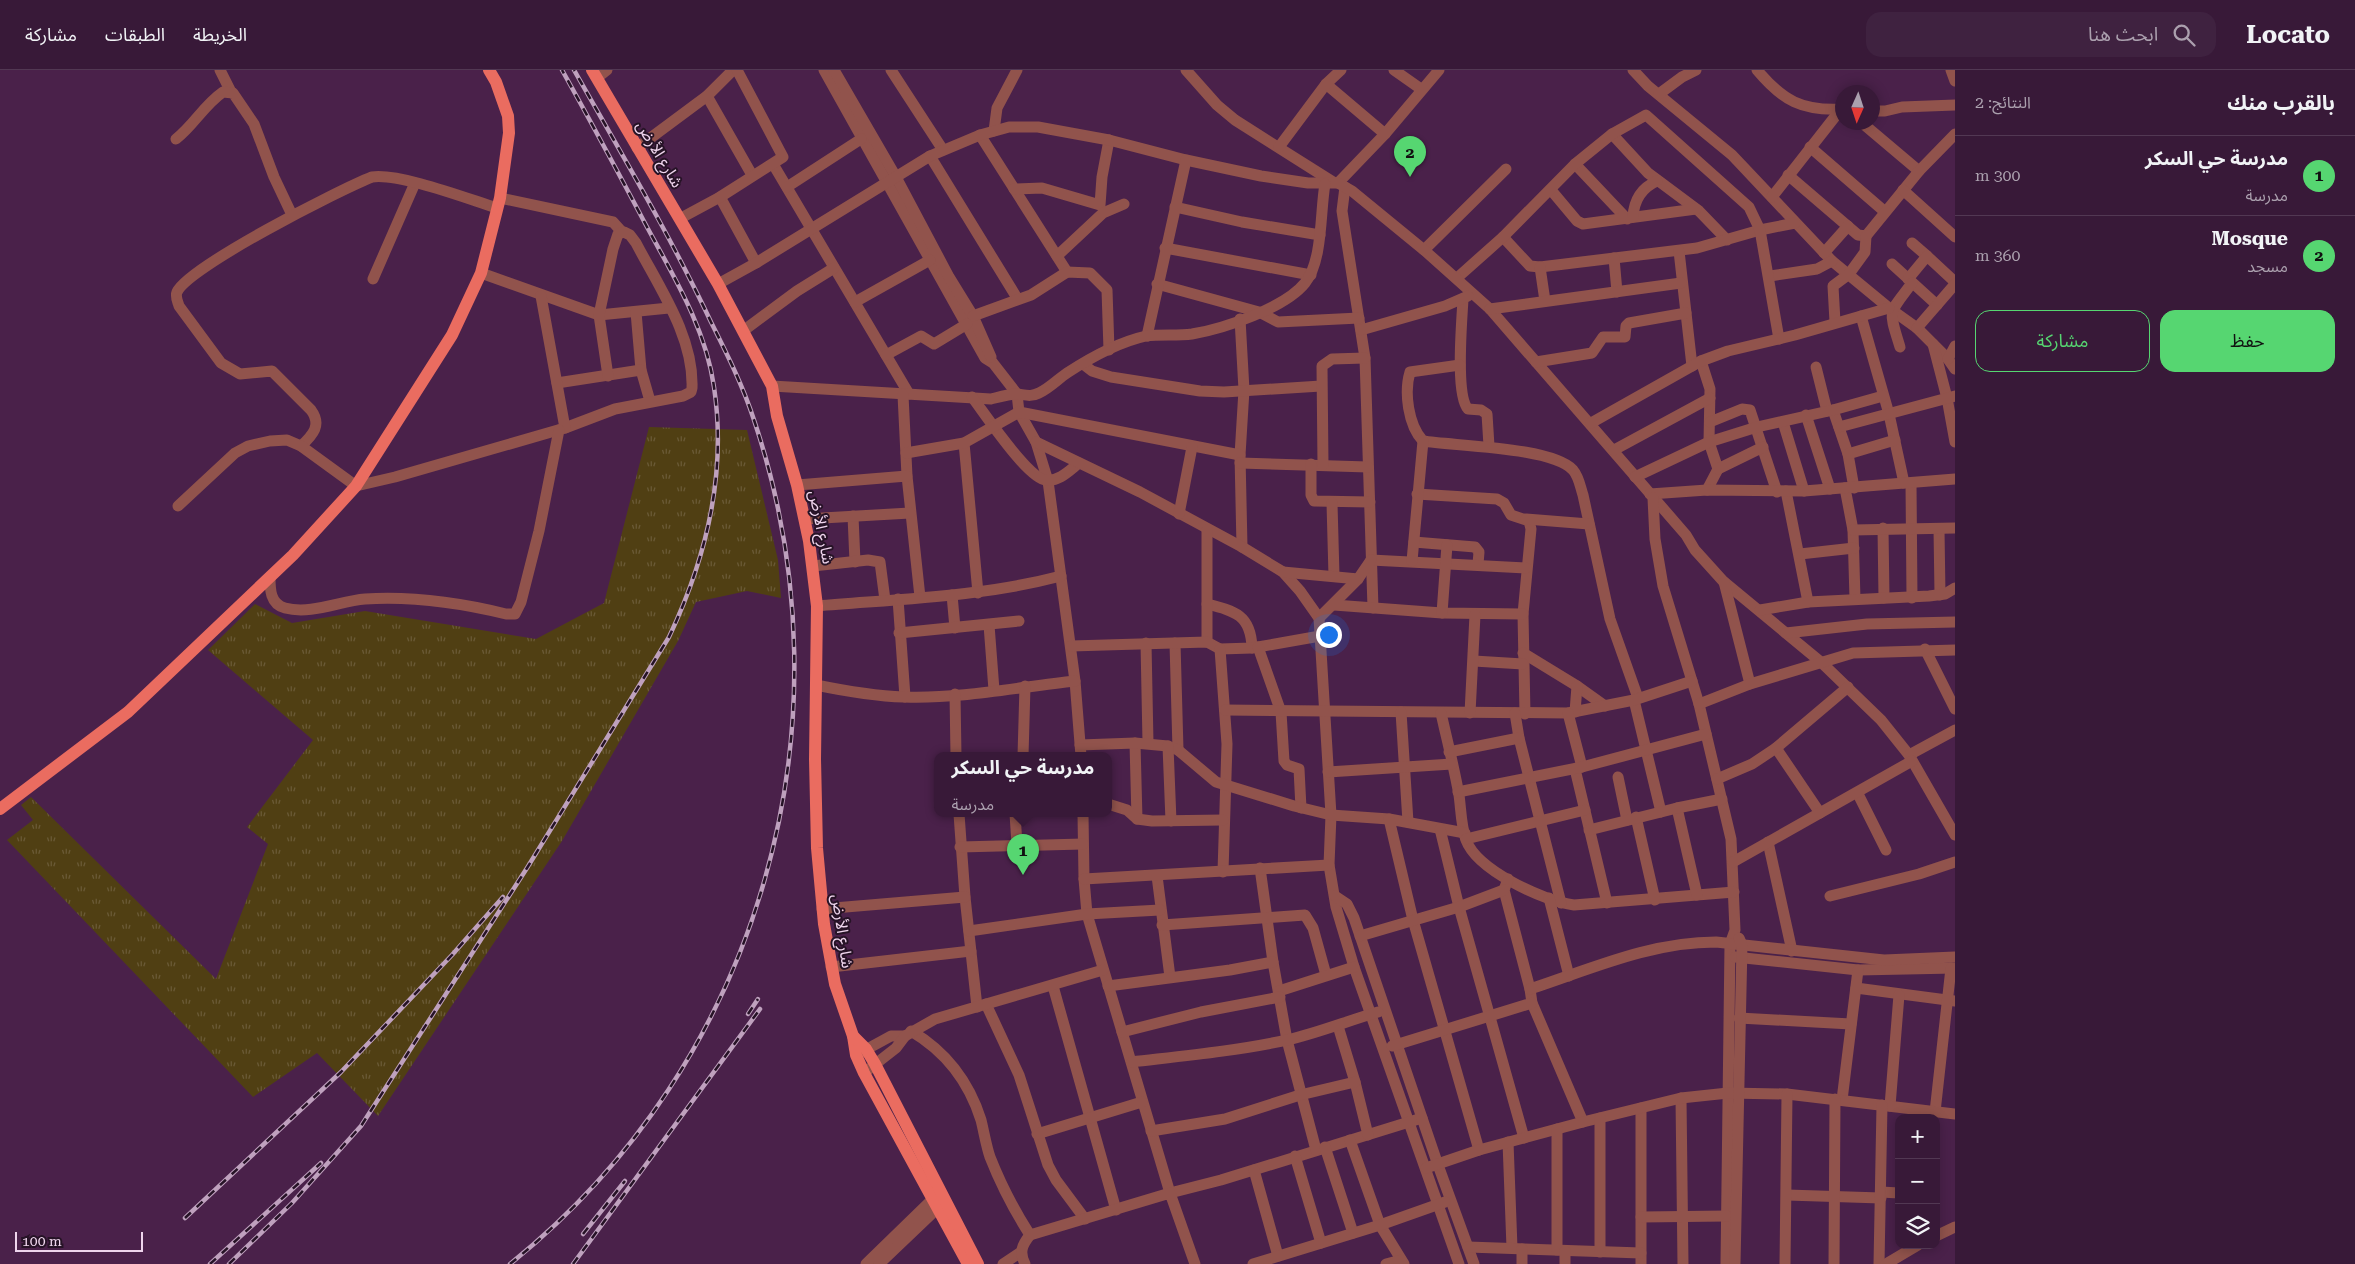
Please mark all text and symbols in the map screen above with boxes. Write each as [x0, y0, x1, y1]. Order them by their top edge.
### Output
search box [1866, 12, 2216, 57]
icon: search [2170, 21, 2198, 49]
text: Locato [2246, 21, 2330, 49]
text: ابحث هنا [2088, 23, 2158, 46]
text: مشاركة [25, 24, 77, 45]
text: الطبقات [105, 24, 165, 45]
text: الخريطة [193, 24, 247, 45]
north arrow [1835, 85, 1880, 130]
text: بالقرب منك [2227, 91, 2335, 115]
text: النتائج: 2 [1975, 93, 2031, 112]
street label: شارع الأرض [630, 117, 687, 193]
pin: 2 [1394, 136, 1426, 177]
text: مدرسة حي السكر [2145, 147, 2288, 170]
text: 300 m [1975, 166, 2021, 185]
text: 1 [2315, 166, 2323, 185]
text: مدرسة [2245, 186, 2288, 205]
text: Mosque [2212, 227, 2288, 250]
text: 360 m [1975, 246, 2021, 265]
text: 2 [2315, 246, 2323, 265]
text: مسجد [2247, 257, 2288, 276]
button: مشاركة [1975, 310, 2150, 372]
button: حفظ [2160, 310, 2335, 372]
street label: شارع الأرض [802, 489, 838, 566]
your location [1316, 622, 1342, 648]
popup [934, 752, 1112, 817]
text: مدرسة حي السكر [952, 756, 1094, 779]
text: مدرسة [952, 795, 994, 814]
pin: 1 [1007, 834, 1039, 875]
street label: شارع الأرض [825, 893, 857, 970]
map controls [1895, 1114, 1940, 1249]
button: + [1895, 1114, 1940, 1159]
button: − [1895, 1159, 1940, 1204]
button: layers [1895, 1204, 1940, 1249]
scale bar [15, 1229, 142, 1252]
text: 100 m [22, 1233, 62, 1249]

